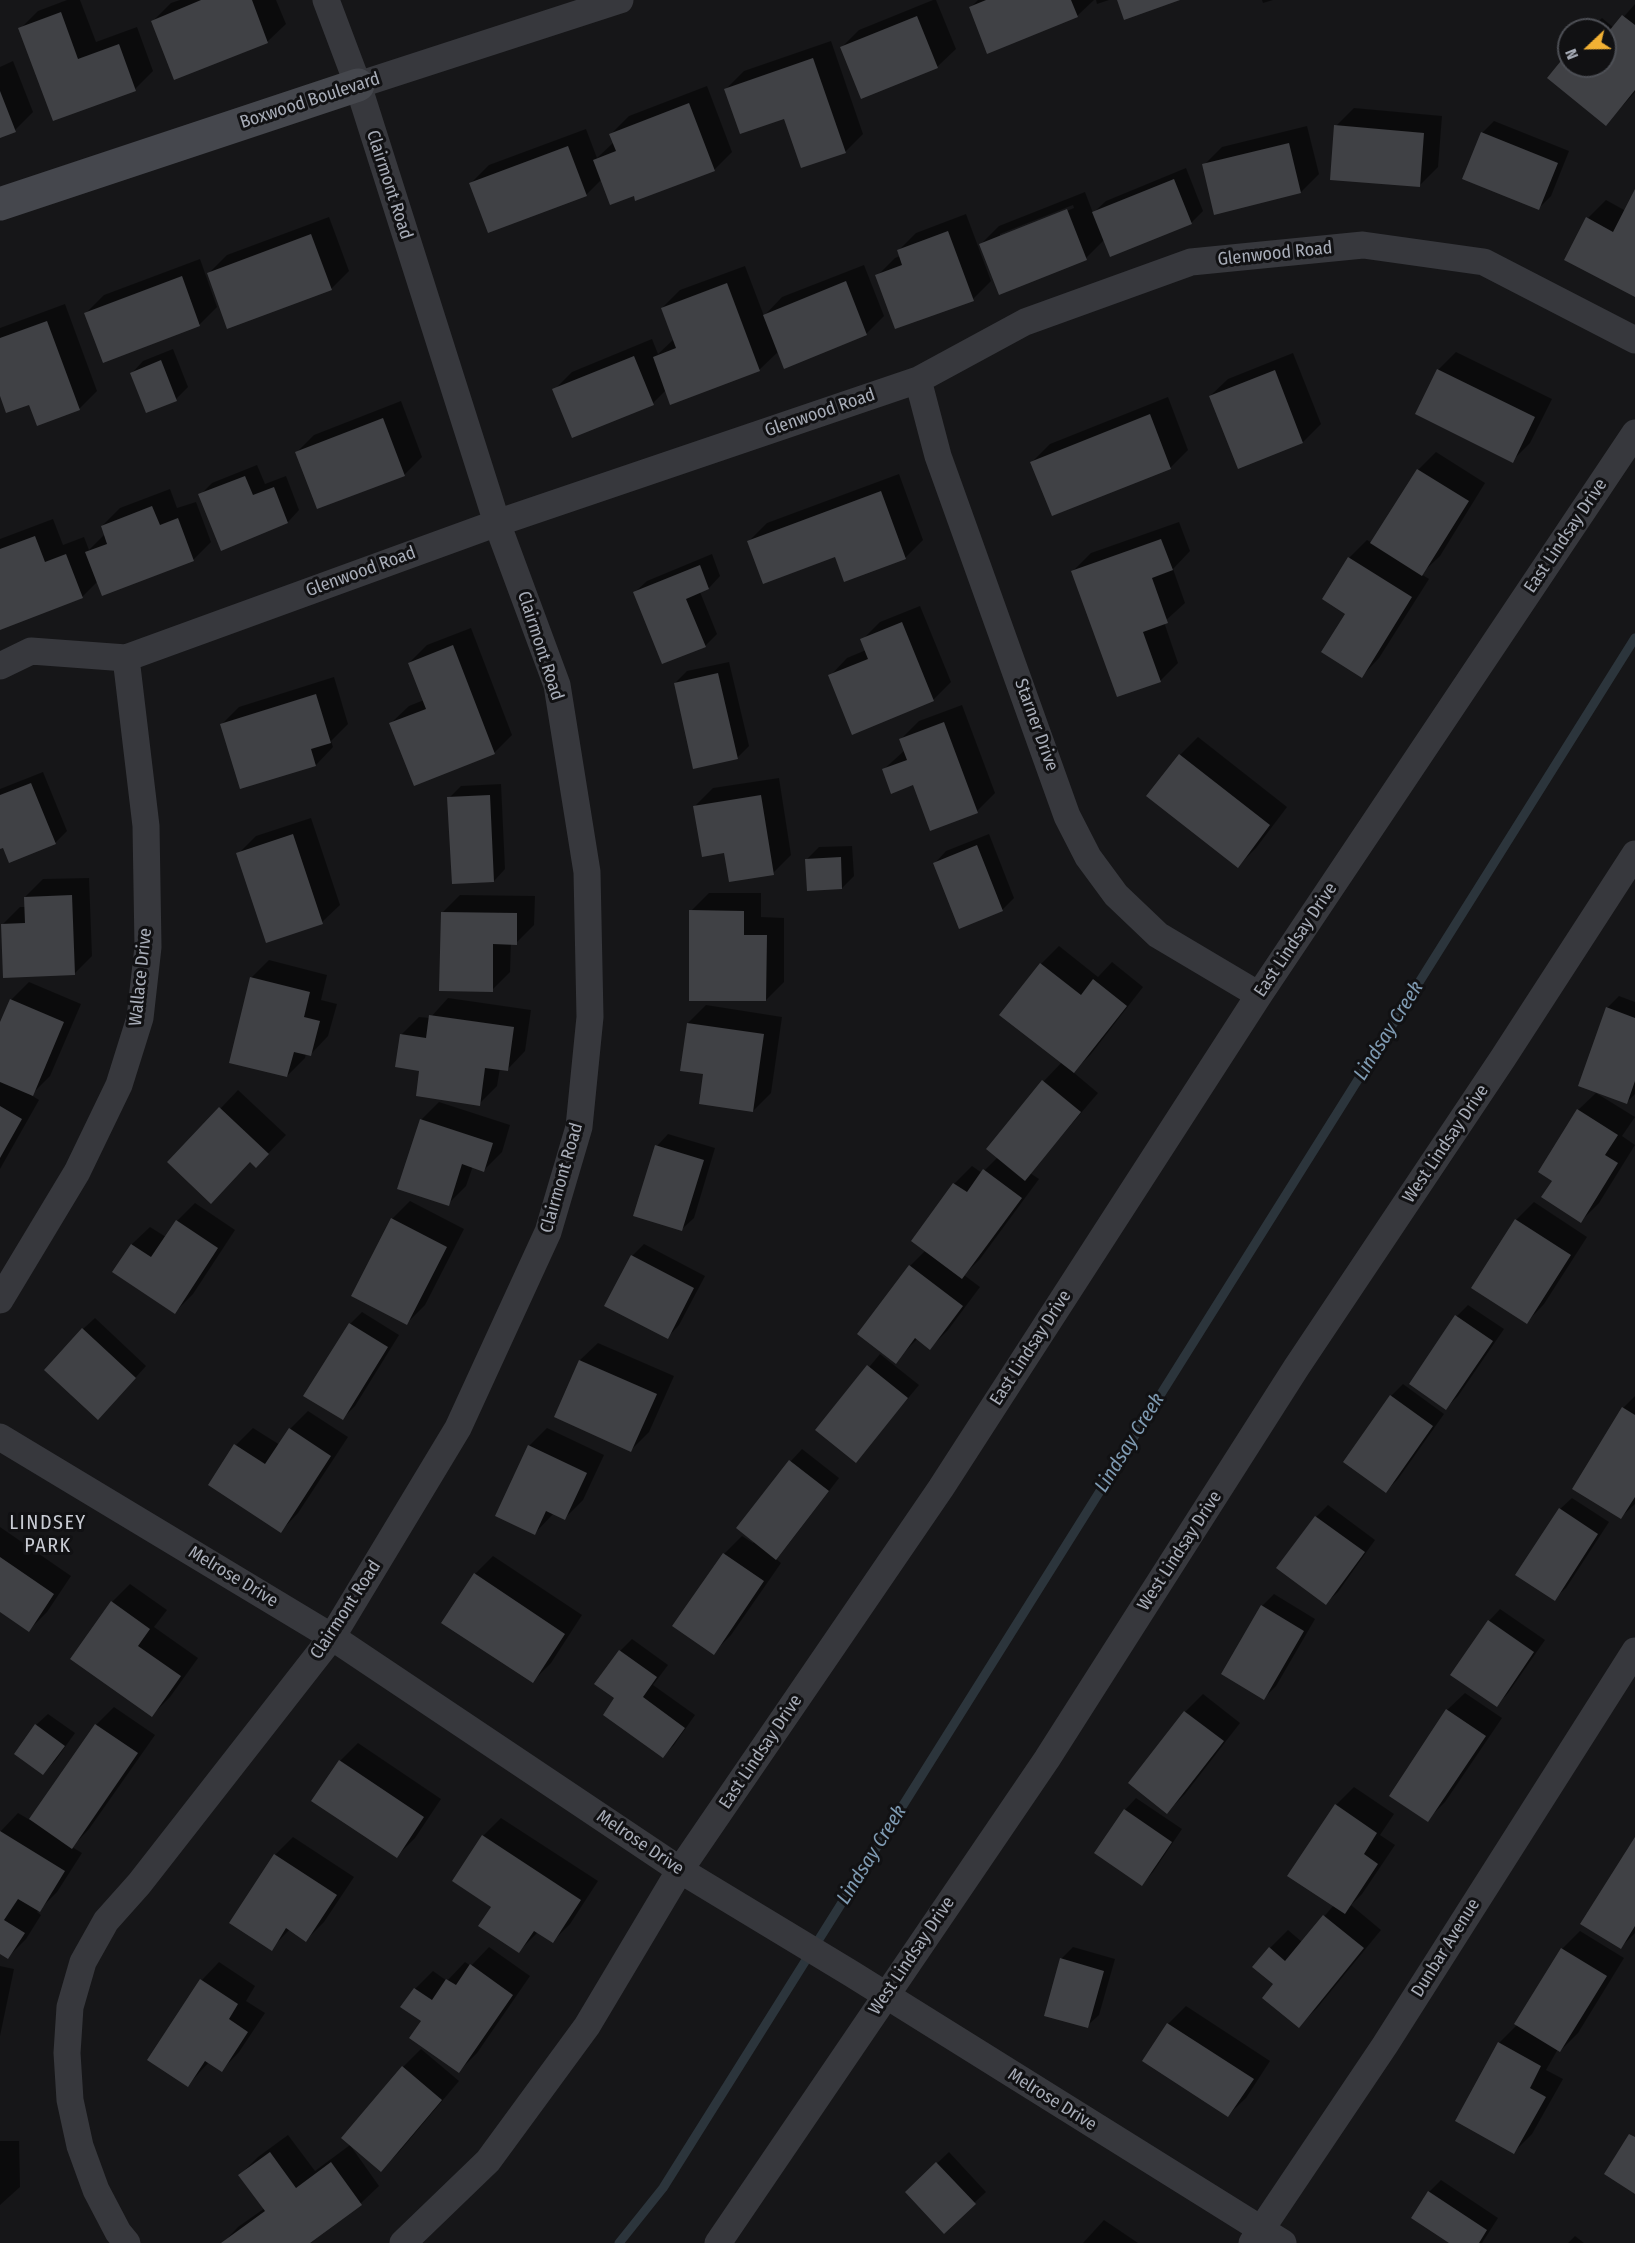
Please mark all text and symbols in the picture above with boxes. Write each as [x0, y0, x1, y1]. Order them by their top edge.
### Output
north arrow [1557, 18, 1617, 78]
text: N [1561, 46, 1582, 62]
street label: Boxwood Boulevard [237, 68, 383, 134]
street label: Clairmont Road [361, 128, 417, 242]
street label: Glenwood Road [1217, 237, 1333, 271]
street label: Glenwood Road [762, 384, 878, 442]
street label: East Lindsay Drive [1520, 475, 1612, 597]
street label: Glenwood Road [303, 542, 419, 602]
street label: Clairmont Road [512, 589, 568, 703]
street label: Starner Drive [1009, 676, 1063, 774]
street label: East Lindsay Drive [1250, 879, 1342, 1001]
street label: Wallace Drive [125, 927, 157, 1027]
water label: Lindsay Creek [1349, 977, 1429, 1085]
street label: West Lindsay Drive [1398, 1081, 1494, 1207]
street label: Clairmont Road [536, 1120, 588, 1236]
street label: East Lindsay Drive [986, 1286, 1076, 1410]
water label: Lindsay Creek [1090, 1389, 1170, 1497]
street label: West Lindsay Drive [1133, 1487, 1227, 1615]
district label: LINDSEY PARK [9, 1511, 87, 1558]
street label: Melrose Drive [184, 1542, 282, 1612]
street label: Clairmont Road [306, 1557, 386, 1663]
street label: East Lindsay Drive [715, 1691, 807, 1813]
water label: Lindsay Creek [832, 1801, 912, 1909]
street label: Melrose Drive [592, 1806, 688, 1880]
street label: West Lindsay Drive [864, 1893, 960, 2019]
street label: Dunbar Avenue [1407, 1895, 1485, 2001]
street label: Melrose Drive [1004, 2064, 1100, 2136]

